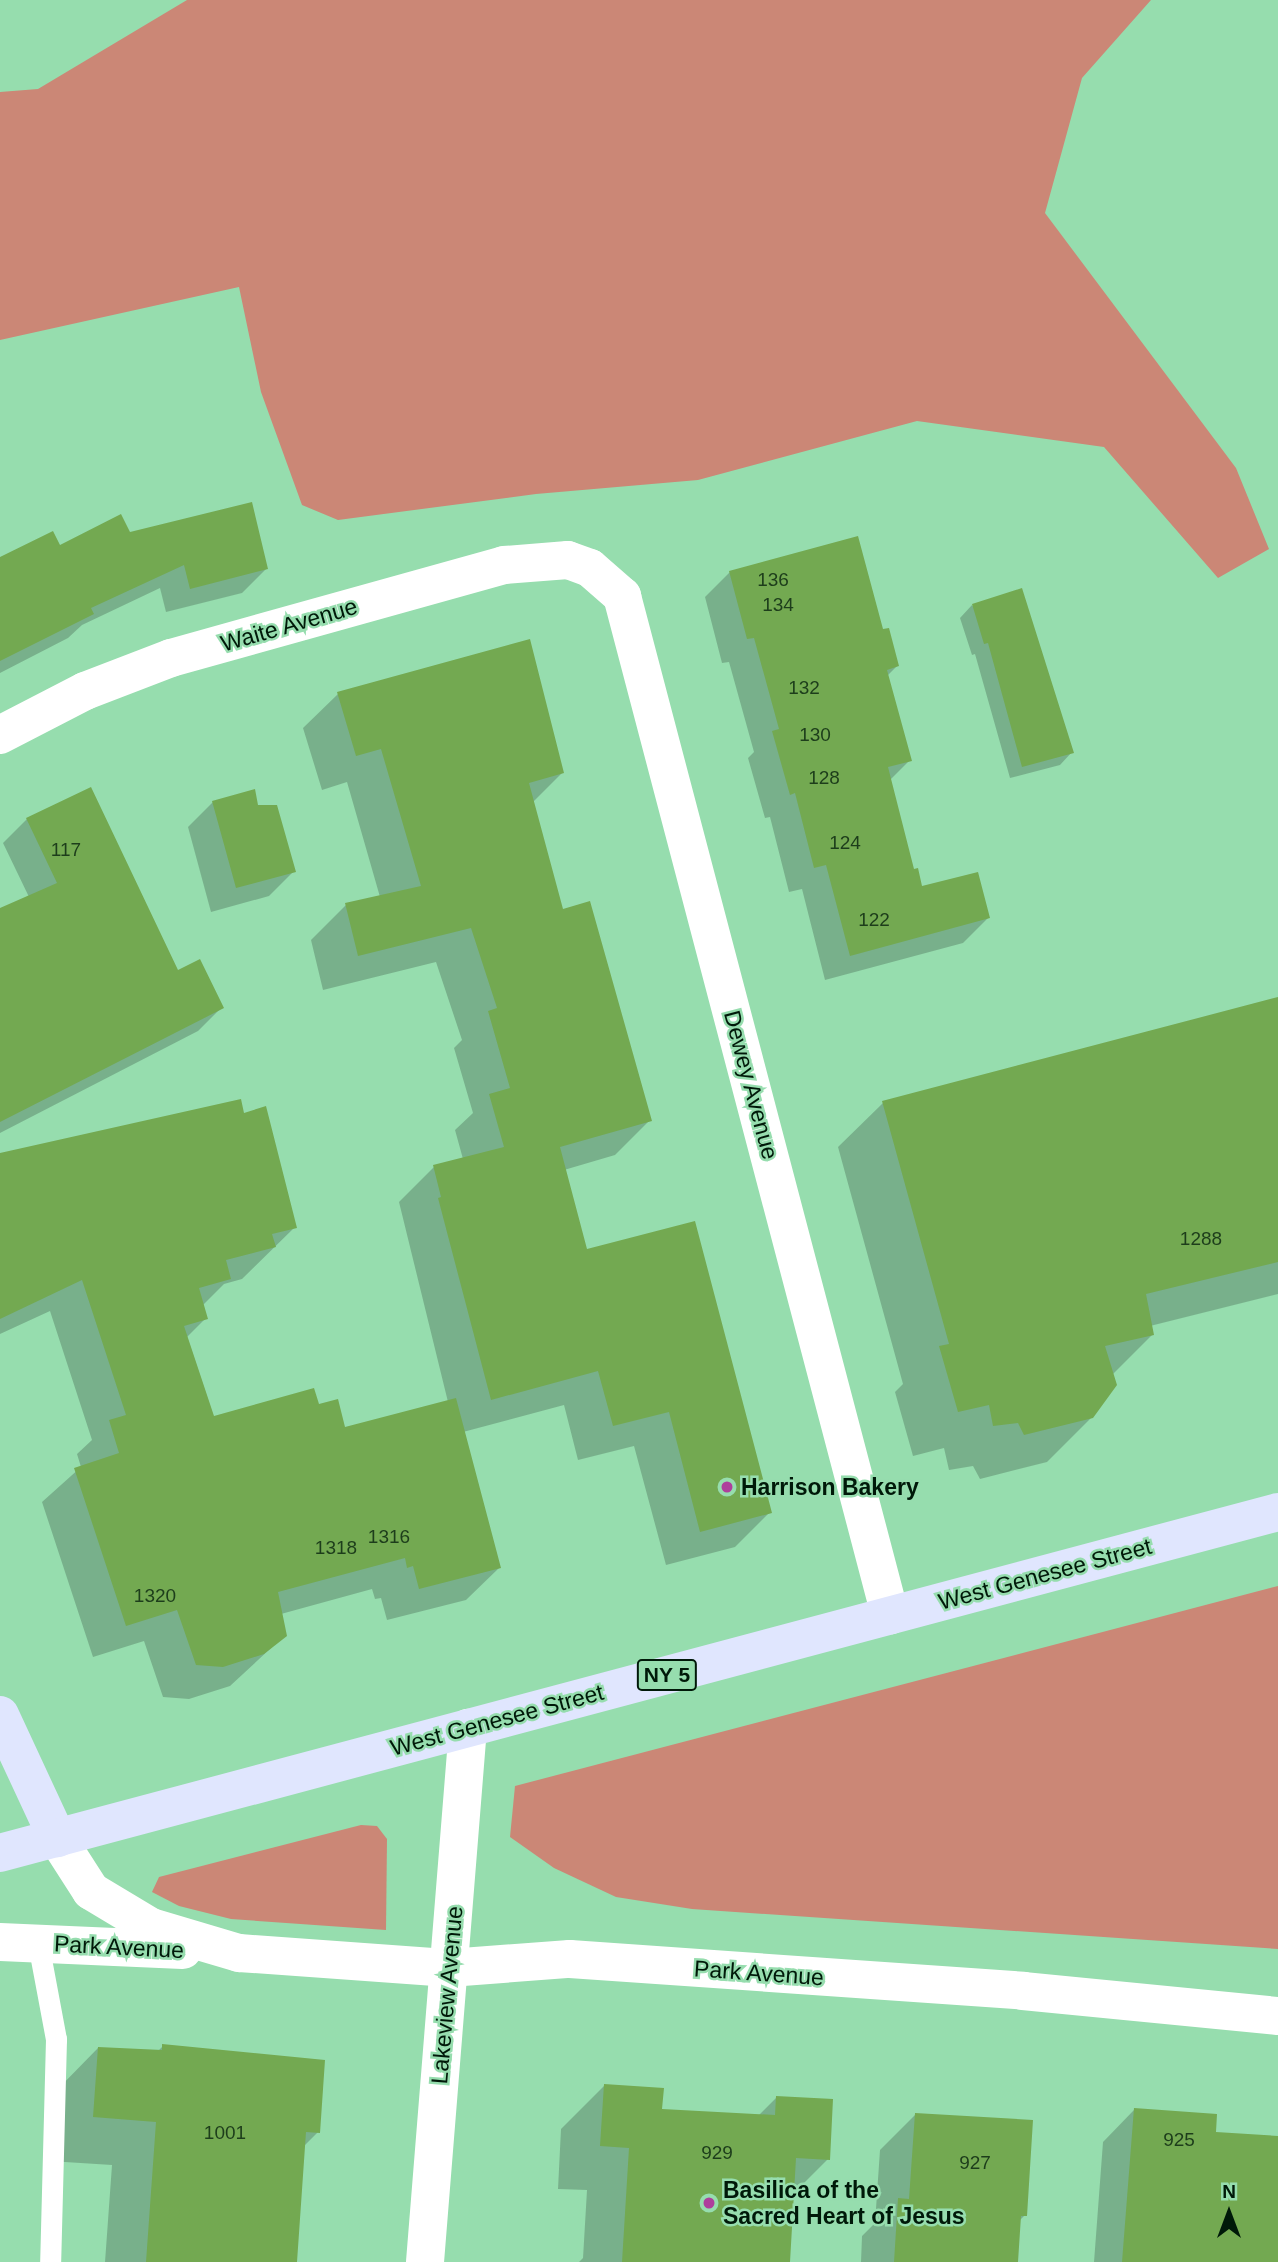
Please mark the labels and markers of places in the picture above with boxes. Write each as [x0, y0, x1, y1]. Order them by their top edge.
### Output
place label: Harrison Bakery [741, 1473, 919, 1501]
marker: Harrison Bakery [719, 1479, 735, 1495]
place label: Basilica of the Sacred Heart of Jesus [723, 2176, 965, 2230]
marker: Basilica of the Sacred Heart of Jesus [701, 2195, 717, 2211]

